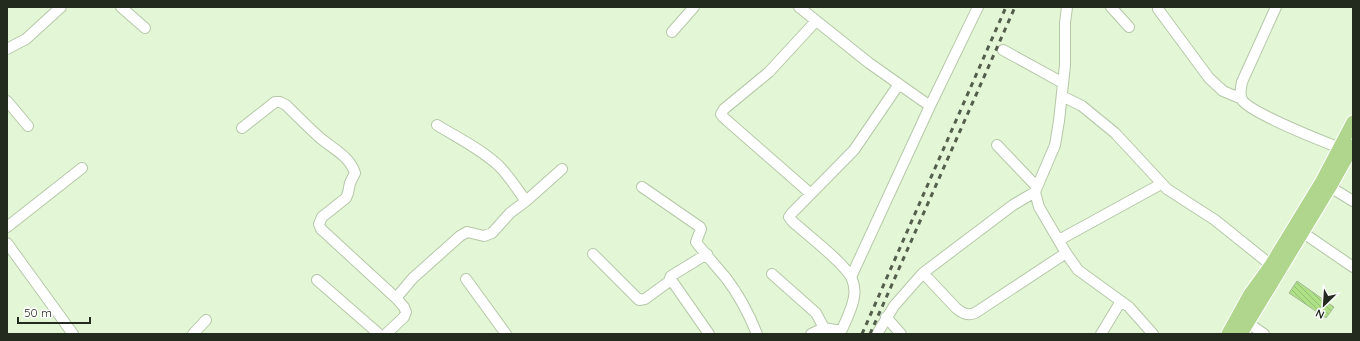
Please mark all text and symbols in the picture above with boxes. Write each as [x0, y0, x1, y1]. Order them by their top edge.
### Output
north arrow [1304, 285, 1344, 325]
scale bar [18, 299, 90, 325]
text: 50 m [24, 305, 52, 320]
text: N [1313, 306, 1326, 322]

